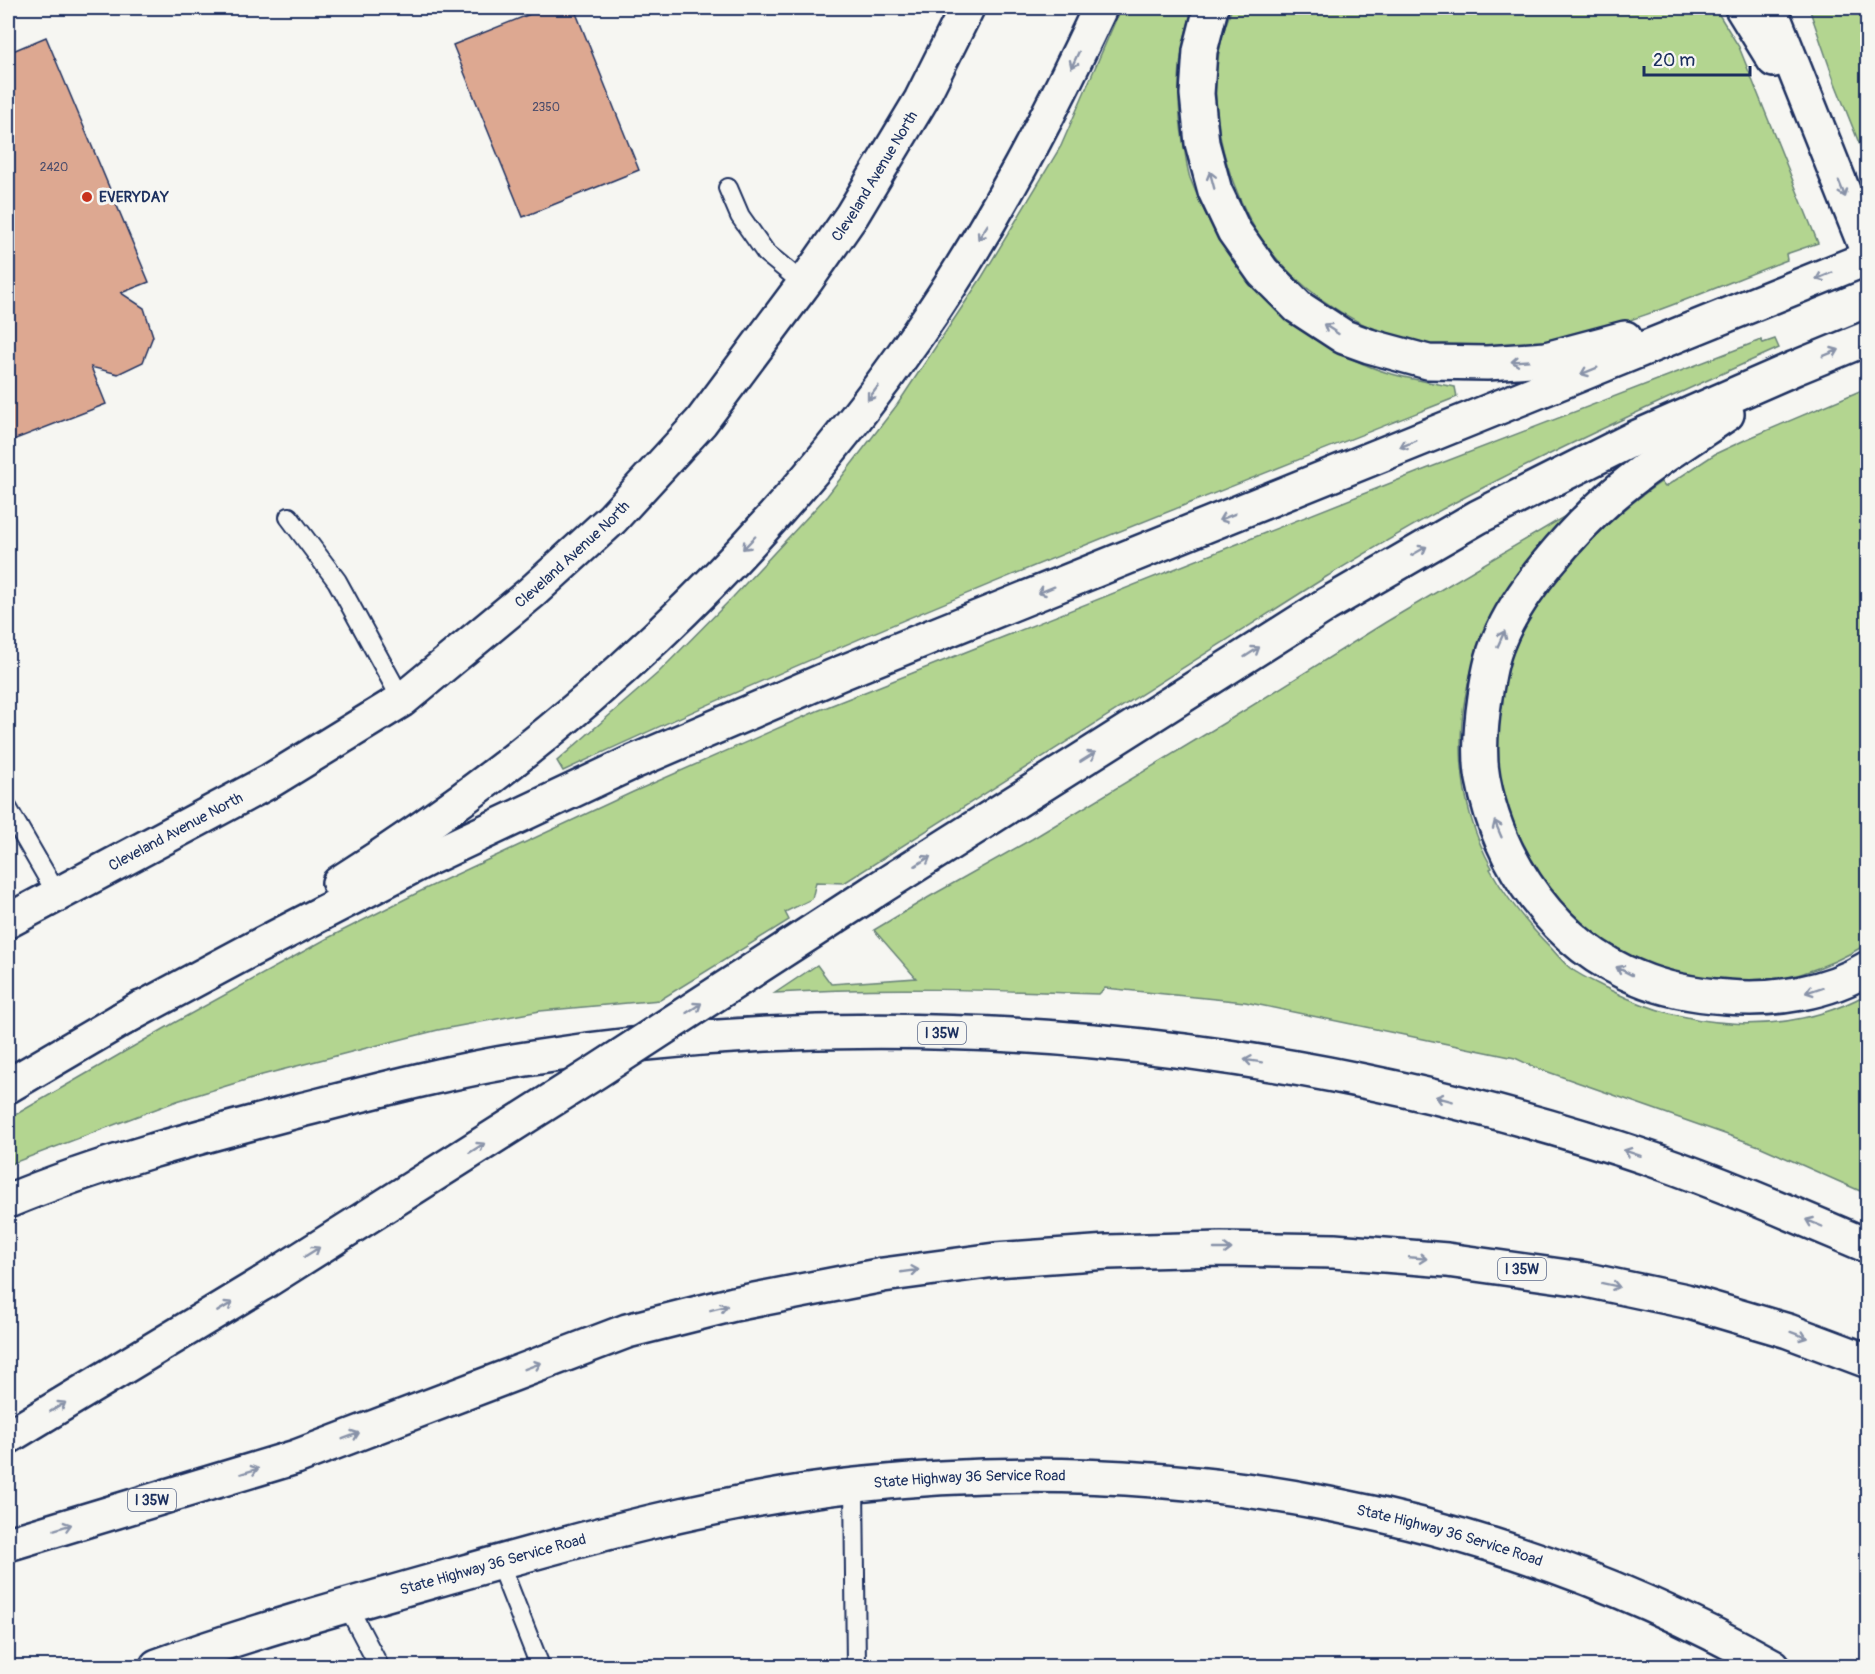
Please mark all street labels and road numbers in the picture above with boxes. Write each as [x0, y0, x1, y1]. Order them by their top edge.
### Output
street label: Cleveland Avenue North [827, 107, 922, 245]
street label: Cleveland Avenue North [511, 497, 634, 612]
street label: Cleveland Avenue North [105, 788, 246, 875]
road number: I 35W [918, 1022, 966, 1044]
road number: I 35W [1498, 1258, 1546, 1280]
street label: State Highway 36 Service Road [873, 1466, 1066, 1493]
road number: I 35W [128, 1489, 176, 1511]
street label: State Highway 36 Service Road [1355, 1500, 1545, 1571]
street label: State Highway 36 Service Road [398, 1529, 588, 1599]

